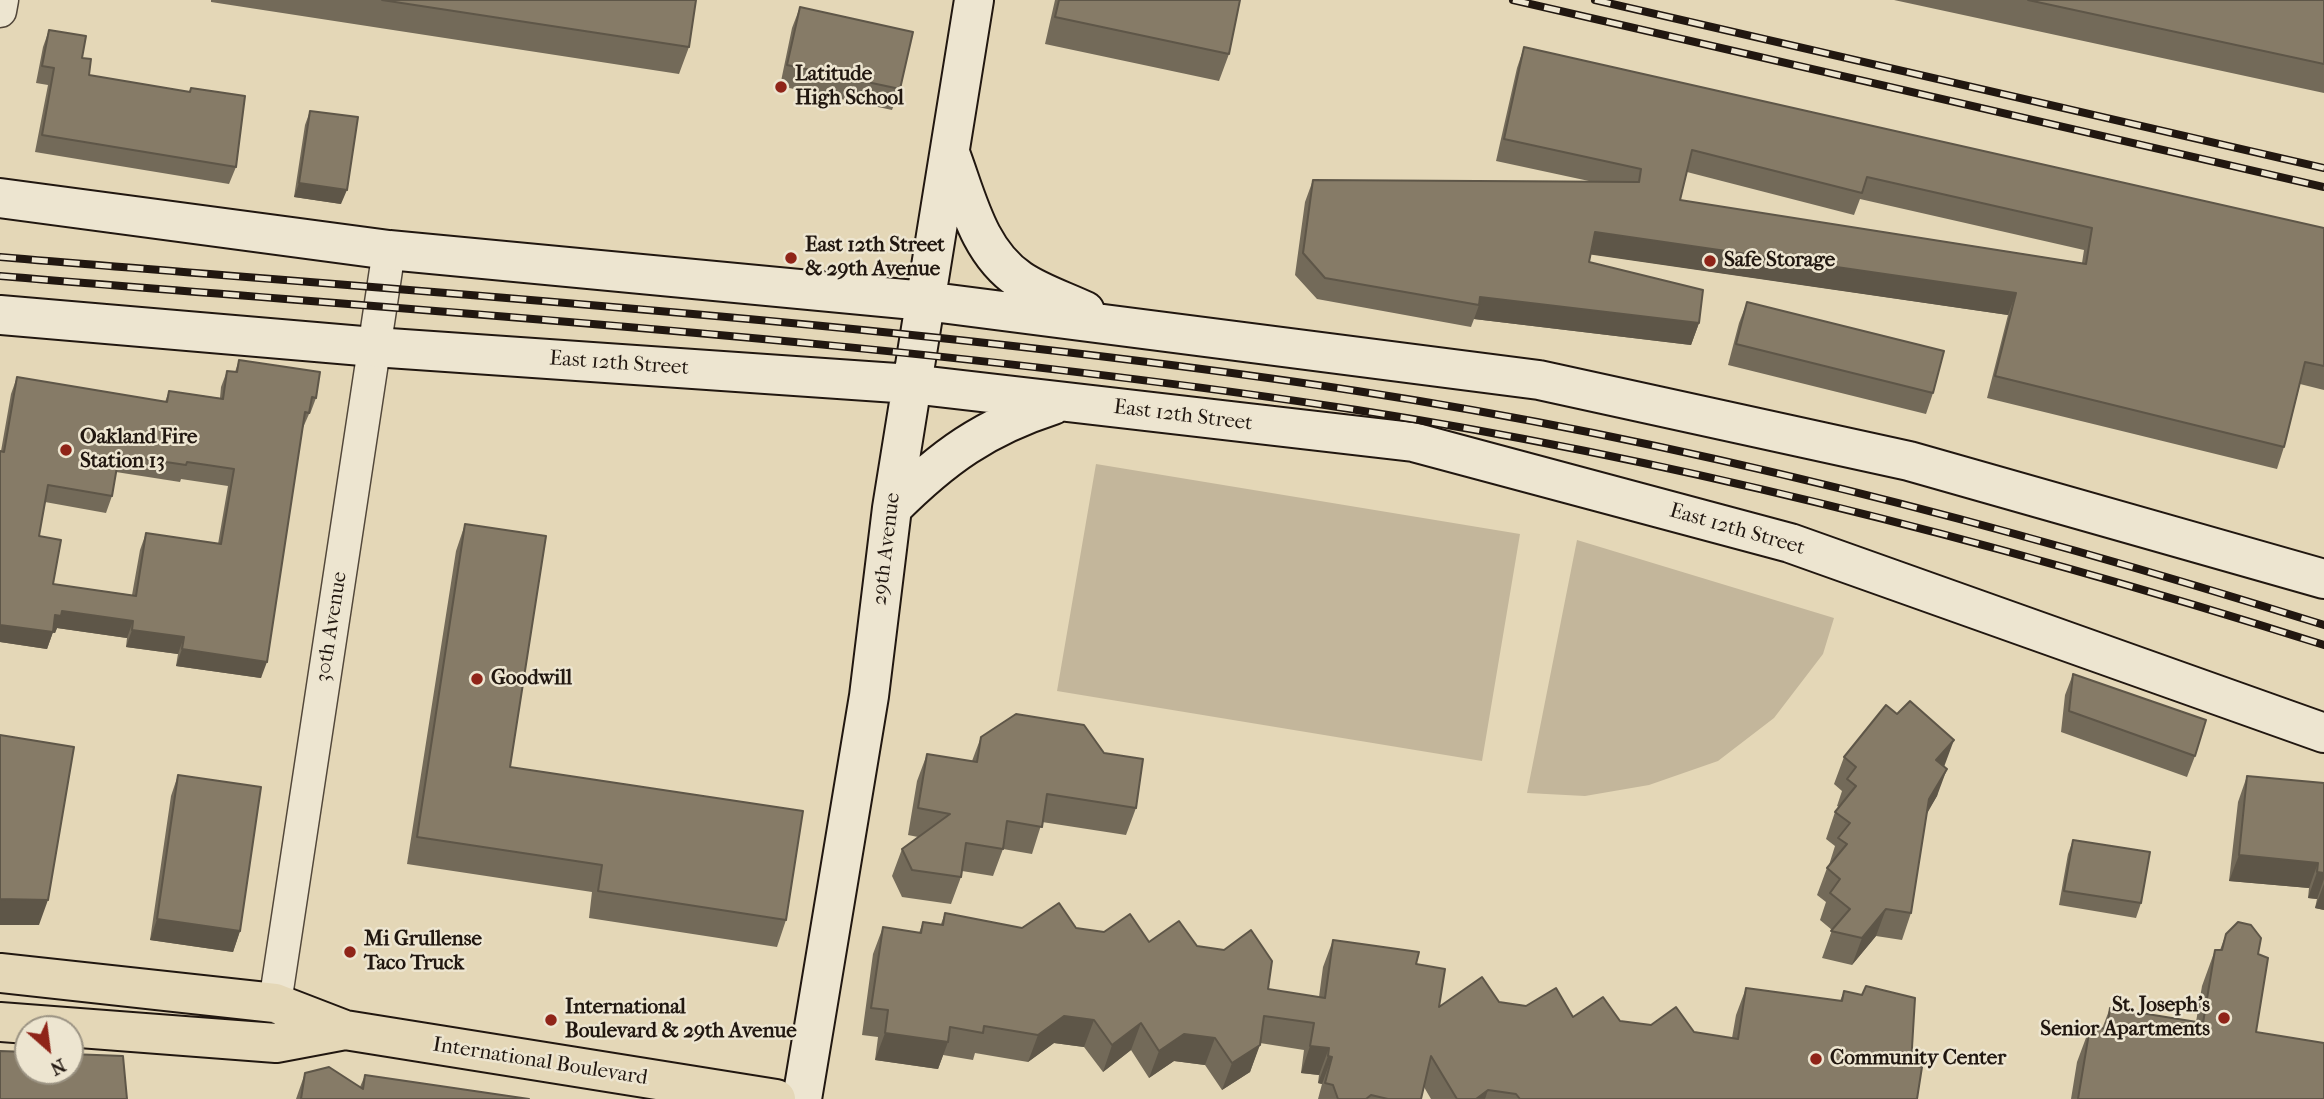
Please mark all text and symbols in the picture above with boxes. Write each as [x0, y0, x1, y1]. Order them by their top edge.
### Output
place label: Latitude High School [795, 62, 904, 112]
marker: Latitude High School [773, 79, 789, 95]
place label: East 12th Street & 29th Avenue [805, 233, 945, 283]
place label: Safe Storage [1724, 248, 1835, 274]
marker: East 12th Street & 29th Avenue [783, 250, 799, 266]
marker: Safe Storage [1702, 253, 1718, 269]
street label: East 12th Street [548, 347, 690, 381]
street label: East 12th Street [1112, 395, 1254, 437]
place label: Oakland Fire Station 13 [80, 425, 197, 475]
marker: Oakland Fire Station 13 [58, 442, 74, 458]
street label: 29th Avenue [868, 491, 906, 607]
street label: East 12th Street [1666, 499, 1808, 561]
street label: 30th Avenue [311, 570, 353, 684]
place label: Goodwill [491, 666, 572, 692]
marker: Goodwill [469, 671, 485, 687]
place label: Mi Grullense Taco Truck [364, 927, 482, 977]
marker: Mi Grullense Taco Truck [342, 944, 358, 960]
place label: St. Joseph’s Senior Apartments [2040, 993, 2210, 1043]
place label: International Boulevard & 29th Avenue [565, 995, 797, 1045]
marker: St. Joseph’s Senior Apartments [2216, 1010, 2232, 1026]
marker: International Boulevard & 29th Avenue [543, 1012, 559, 1028]
north arrow [14, 1015, 84, 1085]
street label: International Boulevard [431, 1033, 649, 1091]
place label: Community Center [1830, 1046, 2006, 1072]
marker: Community Center [1808, 1051, 1824, 1067]
text: N [46, 1054, 69, 1080]

